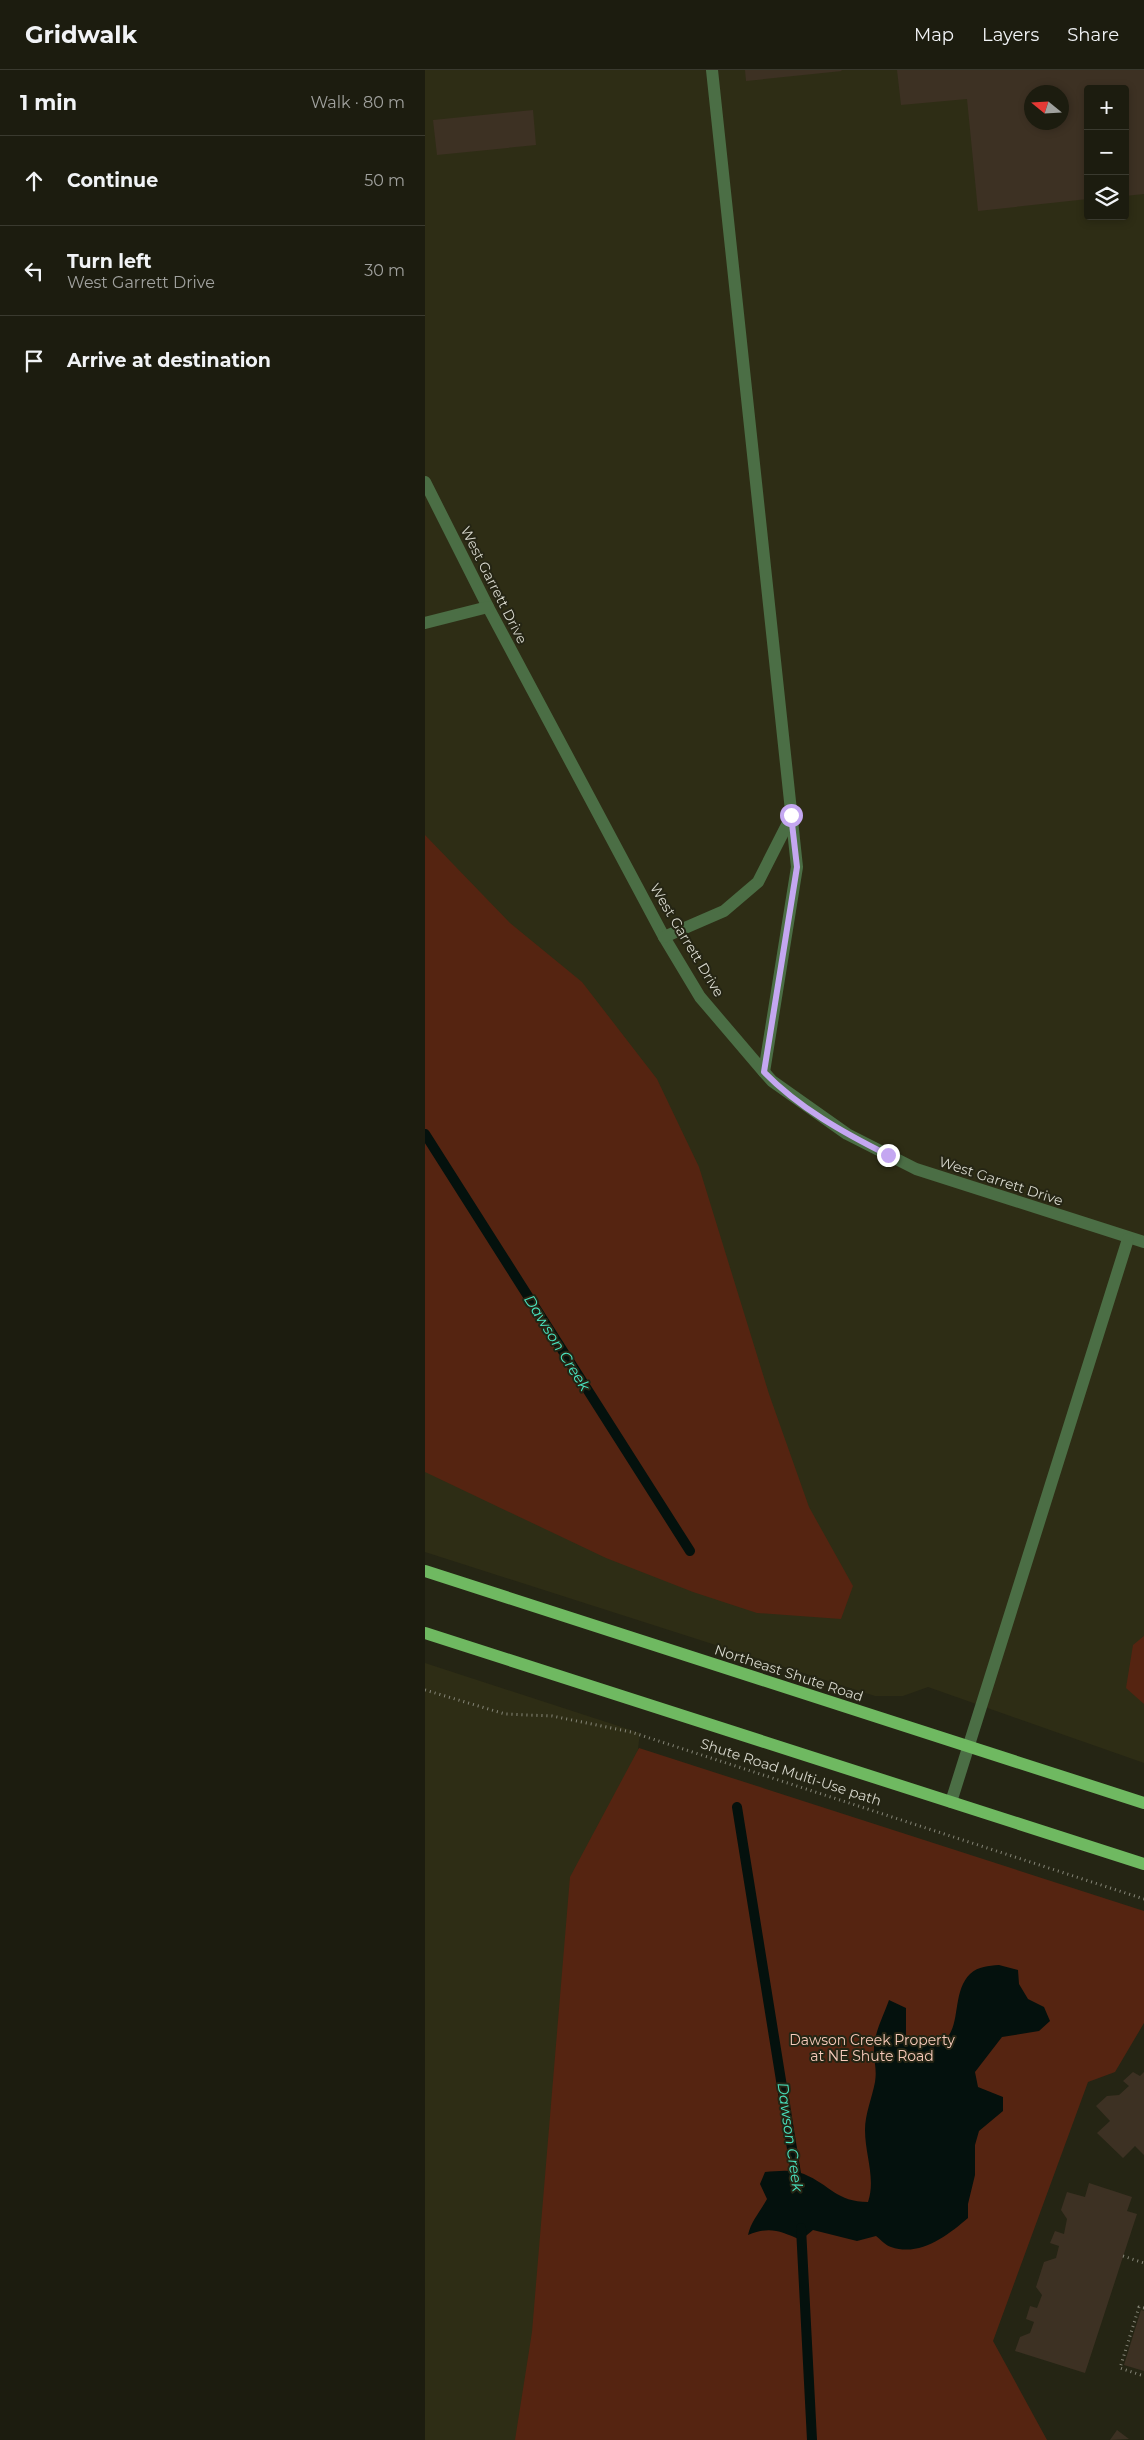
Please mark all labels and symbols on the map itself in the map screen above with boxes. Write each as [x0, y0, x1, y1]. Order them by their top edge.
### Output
north arrow [1024, 85, 1069, 130]
street label: West Garrett Drive [457, 523, 531, 647]
route start [780, 804, 803, 827]
street label: West Garrett Drive [646, 880, 728, 1000]
route end [877, 1144, 900, 1167]
street label: West Garrett Drive [937, 1152, 1065, 1210]
water label: Dawson Creek [520, 1291, 595, 1395]
street label: Northeast Shute Road [712, 1640, 866, 1706]
street label: Shute Road Multi-Use path [698, 1734, 884, 1810]
park label: Dawson Creek Property at NE Shute Road [789, 2031, 955, 2065]
water label: Dawson Creek [773, 2081, 808, 2194]

